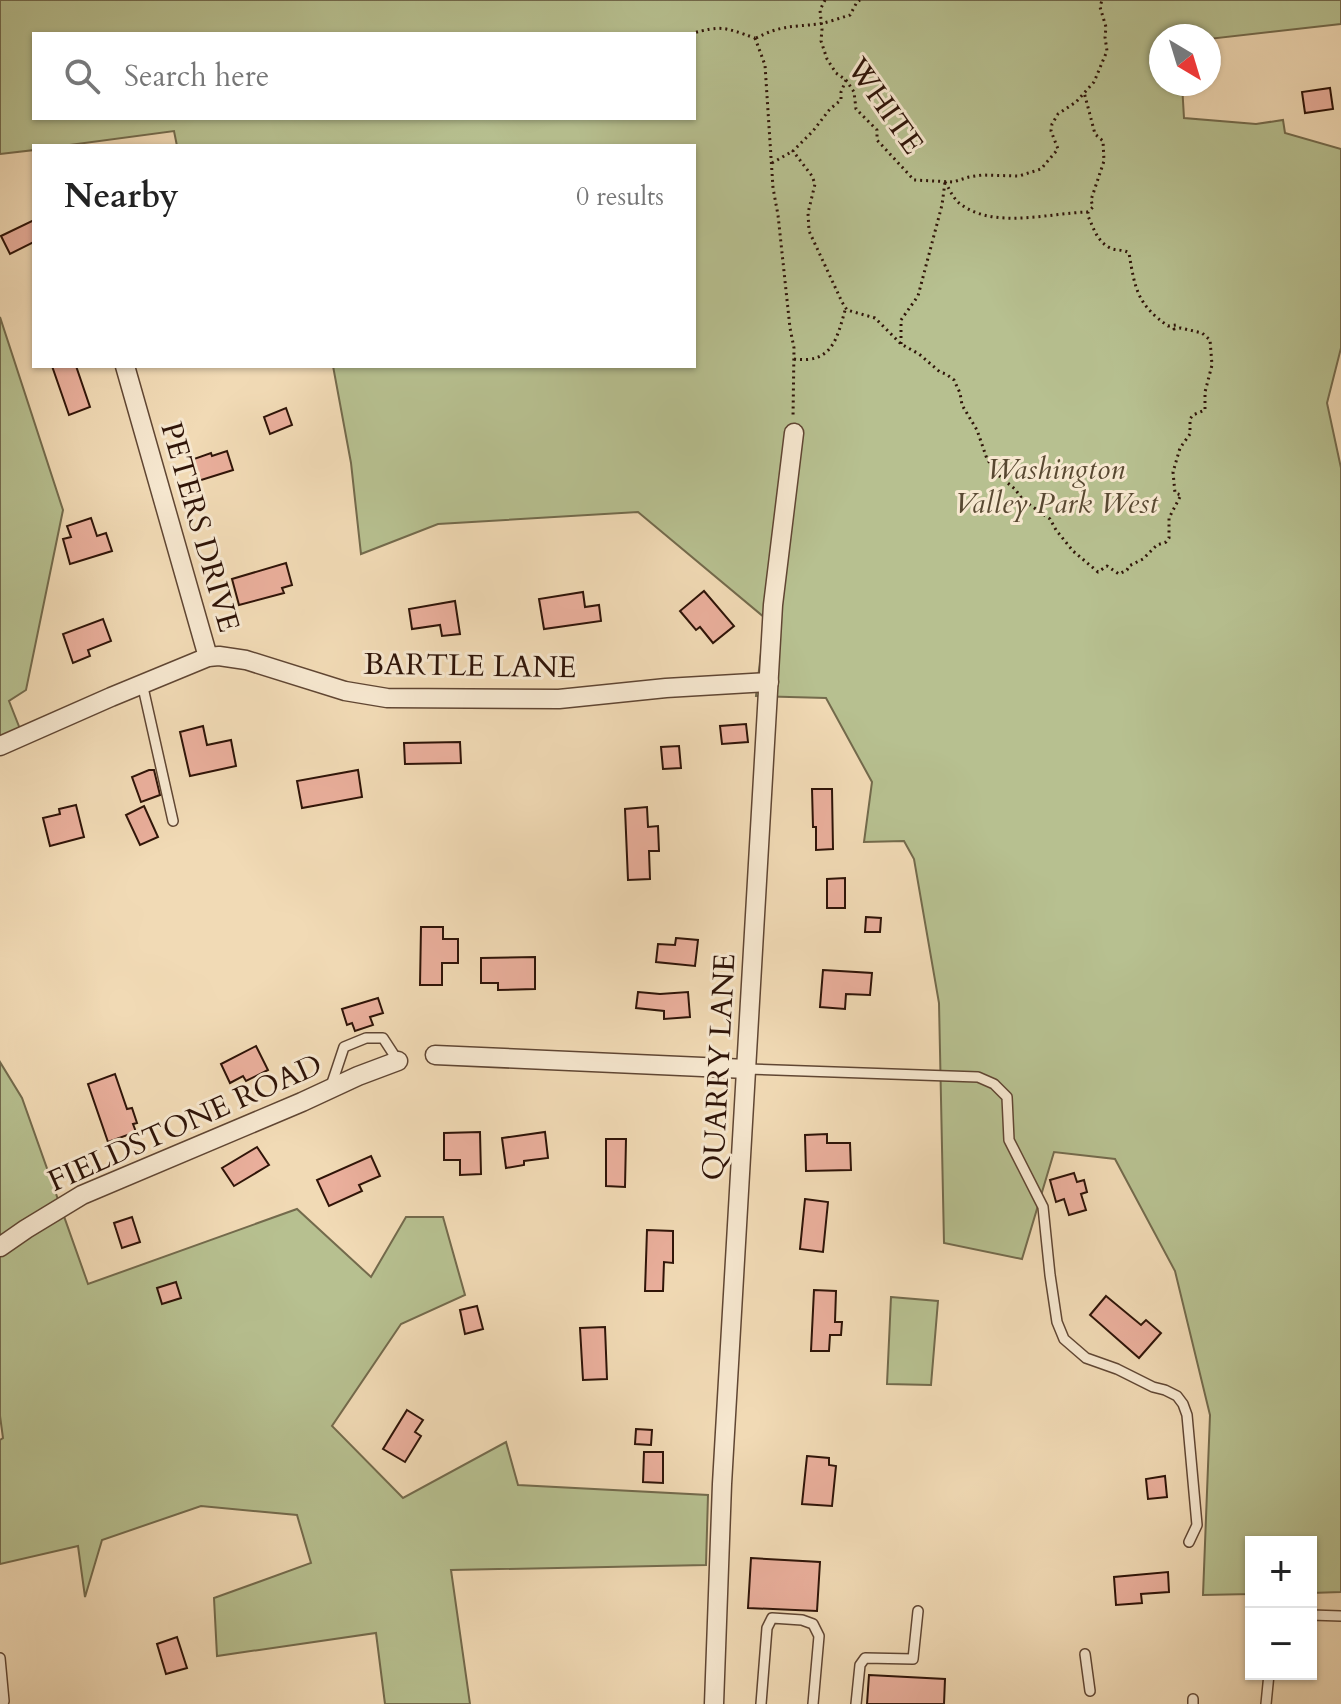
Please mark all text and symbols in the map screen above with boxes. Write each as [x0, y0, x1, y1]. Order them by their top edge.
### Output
north arrow [1149, 24, 1221, 96]
search box [32, 32, 696, 120]
street label: WHITE [836, 49, 933, 162]
icon: search [60, 54, 104, 98]
text: Search here [124, 56, 269, 97]
text: Nearby [64, 173, 179, 219]
text: 0 results [576, 179, 664, 214]
street label: PETERS DRIVE [150, 417, 250, 637]
park label: Washington Valley Park West [954, 449, 1159, 524]
street label: BARTLE LANE [363, 644, 577, 688]
street label: QUARRY LANE [693, 952, 745, 1182]
street label: FIELDSTONE ROAD [41, 1044, 329, 1202]
map controls [1245, 1536, 1317, 1680]
button: + [1245, 1536, 1317, 1608]
button: − [1245, 1608, 1317, 1680]

